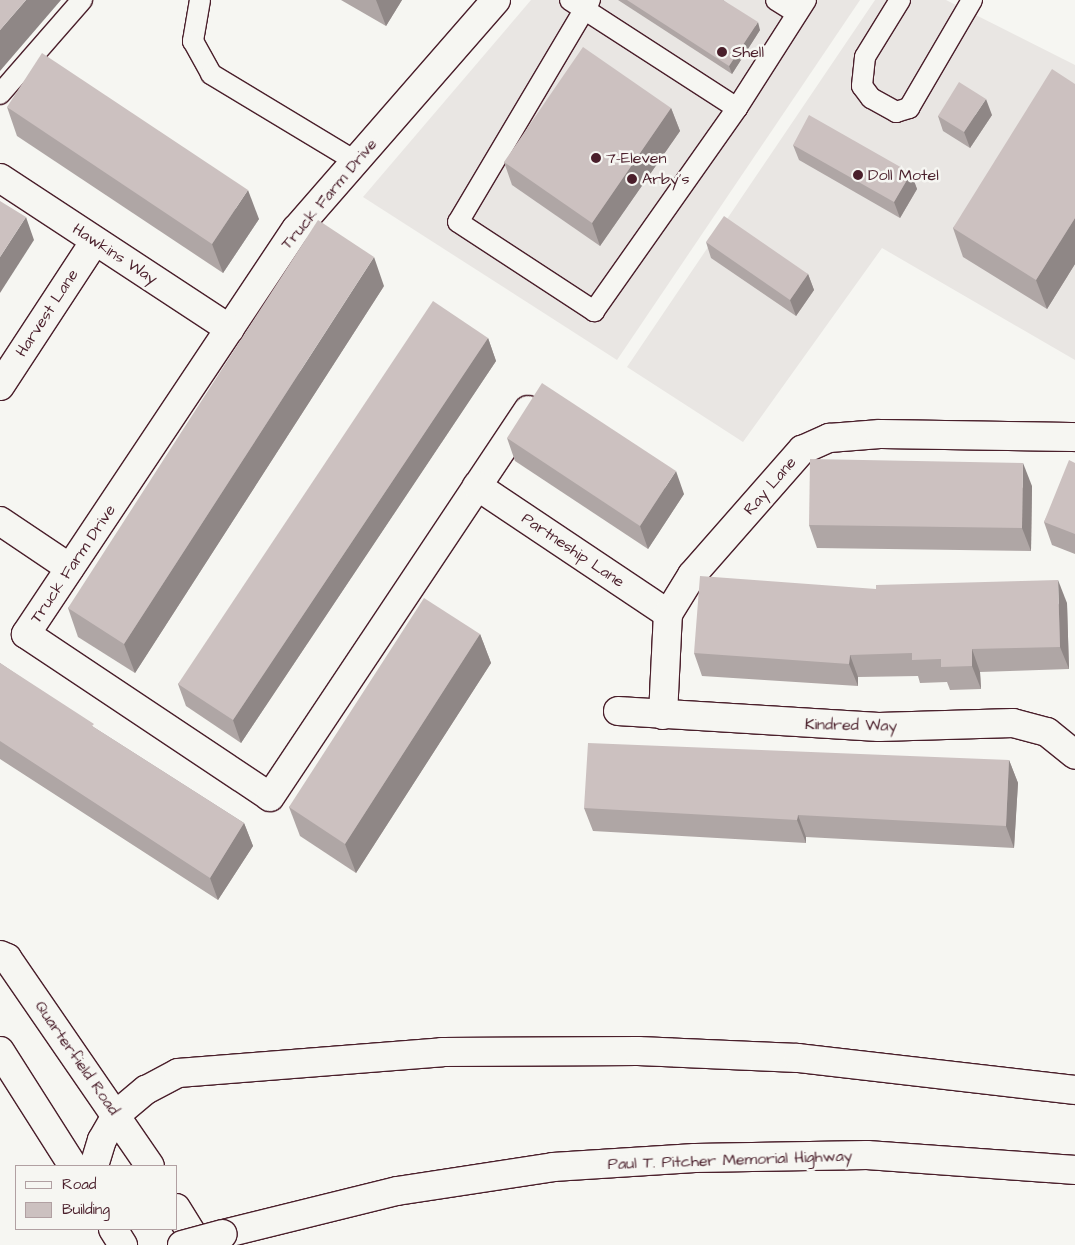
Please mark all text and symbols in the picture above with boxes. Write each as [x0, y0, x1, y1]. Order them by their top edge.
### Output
place label: Shell [732, 42, 764, 62]
marker: Shell [716, 46, 728, 58]
street label: Truck Farm Drive [277, 135, 381, 253]
place label: 7-Eleven [606, 148, 666, 168]
marker: 7-Eleven [590, 152, 602, 164]
place label: Doll Motel [868, 165, 939, 185]
place label: Arby's [642, 169, 689, 189]
marker: Doll Motel [852, 169, 864, 181]
marker: Arby's [626, 173, 638, 185]
street label: Hawkins Way [69, 219, 161, 289]
street label: Harvest Lane [12, 266, 82, 360]
street label: Ray Lane [740, 453, 800, 519]
street label: Truck Farm Drive [26, 501, 120, 627]
street label: Partneship Lane [518, 509, 628, 591]
street label: Kindred Way [805, 715, 897, 735]
street label: Quarterfield Road [30, 997, 124, 1119]
street label: Paul T. Pitcher Memorial Highway [607, 1146, 853, 1174]
legend [15, 1165, 178, 1230]
text: Road [62, 1174, 96, 1195]
text: Building [62, 1199, 110, 1220]

